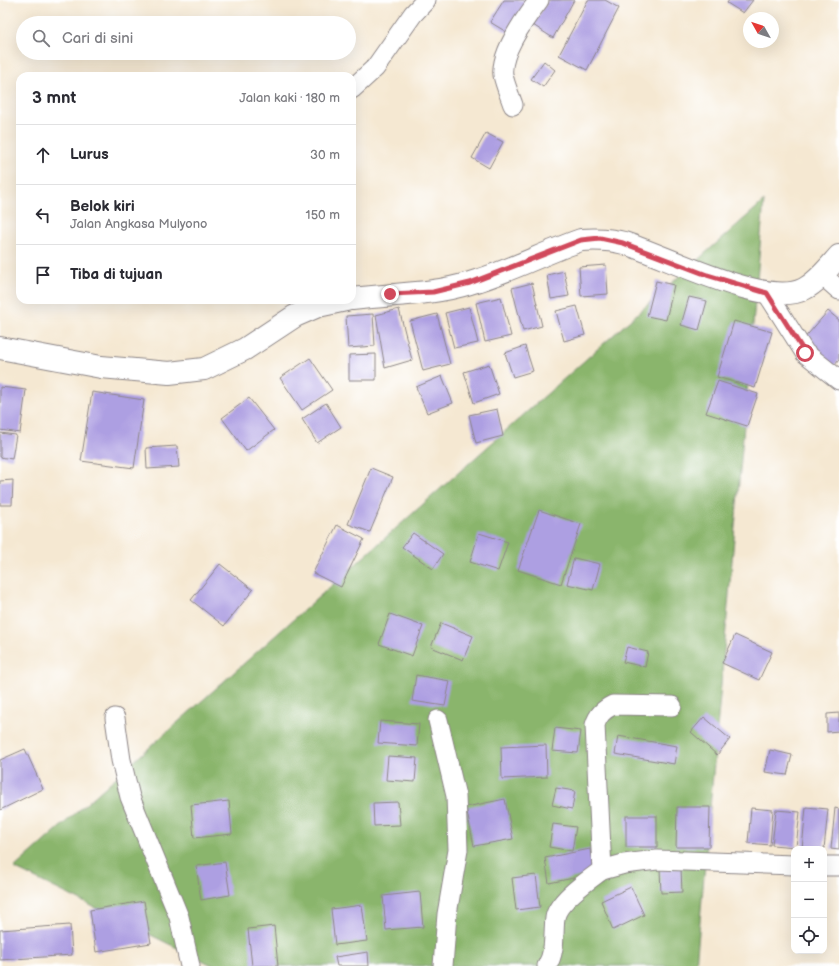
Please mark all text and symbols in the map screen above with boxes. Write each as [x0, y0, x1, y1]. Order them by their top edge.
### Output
north arrow [743, 12, 779, 48]
search box [16, 16, 356, 60]
icon: search [30, 27, 52, 49]
text: Cari di sini [62, 29, 133, 48]
text: 3 mnt [32, 88, 76, 108]
text: Jalan kaki · 180 m [239, 90, 340, 106]
icon: ahead [32, 144, 54, 166]
text: Lurus [70, 145, 109, 164]
text: 30 m [310, 147, 340, 163]
text: Belok kiri [70, 197, 135, 216]
icon: left [32, 204, 54, 226]
text: 150 m [306, 207, 340, 223]
text: Jalan Angkasa Mulyono [70, 216, 207, 232]
icon: arrive [32, 264, 54, 286]
text: Tiba di tujuan [70, 265, 163, 284]
route end [381, 285, 399, 303]
route start [796, 344, 814, 362]
map controls [791, 846, 827, 954]
button: + [791, 846, 827, 882]
button: − [791, 882, 827, 918]
button: locate [791, 918, 827, 954]

